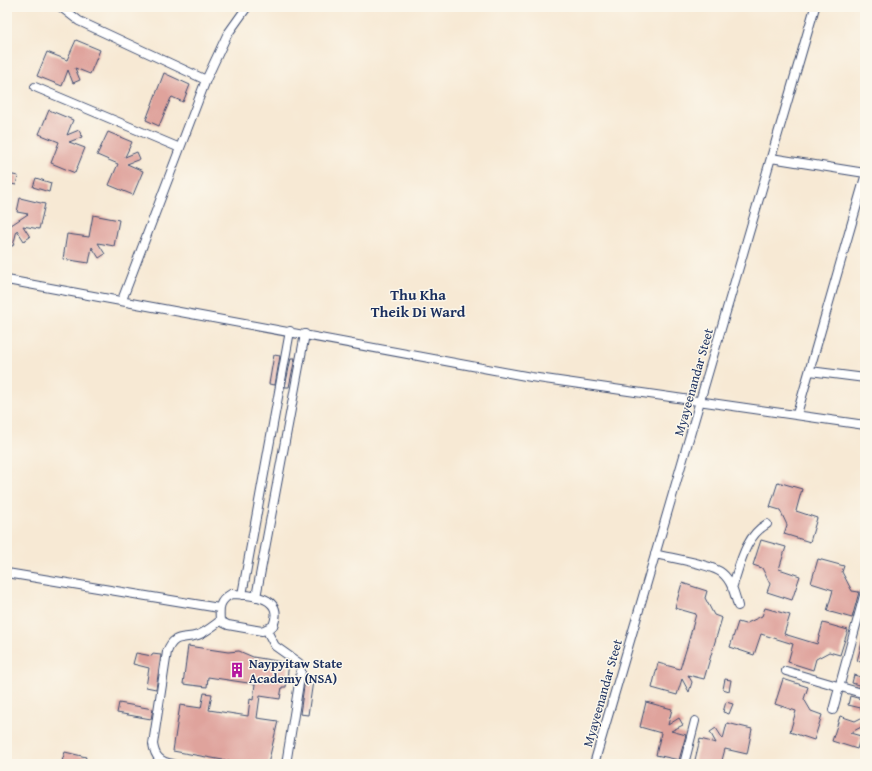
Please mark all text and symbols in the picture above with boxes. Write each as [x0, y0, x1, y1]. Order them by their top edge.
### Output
district label: Thu Kha Theik Di Ward [371, 284, 466, 322]
street label: Myayeenandar Steet [669, 326, 718, 438]
street label: Myayeenandar Steet [578, 637, 627, 749]
place label: Naypyitaw State Academy (NSA) [249, 654, 342, 688]
building icon: Naypyitaw State Academy (NSA) [228, 661, 246, 679]

